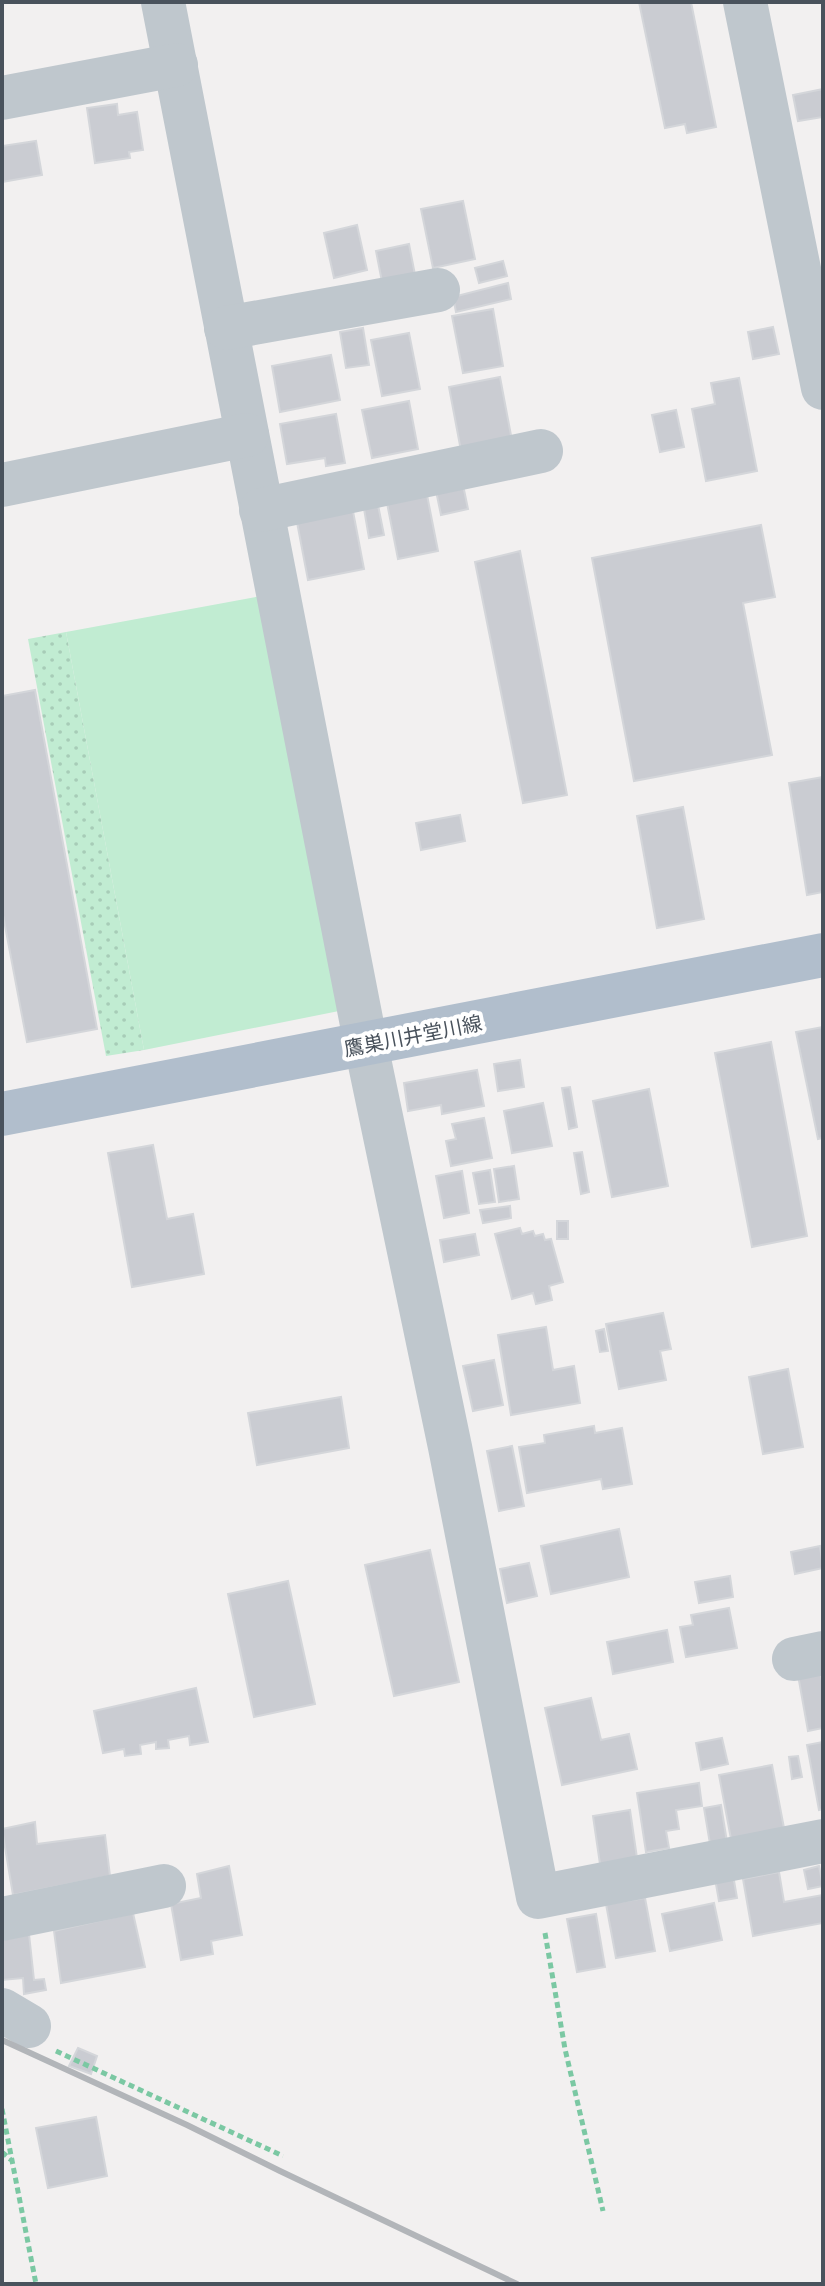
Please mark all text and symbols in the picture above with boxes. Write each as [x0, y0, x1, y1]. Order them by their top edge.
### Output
street label: 鷹巣川井堂川線 [342, 1011, 484, 1061]

